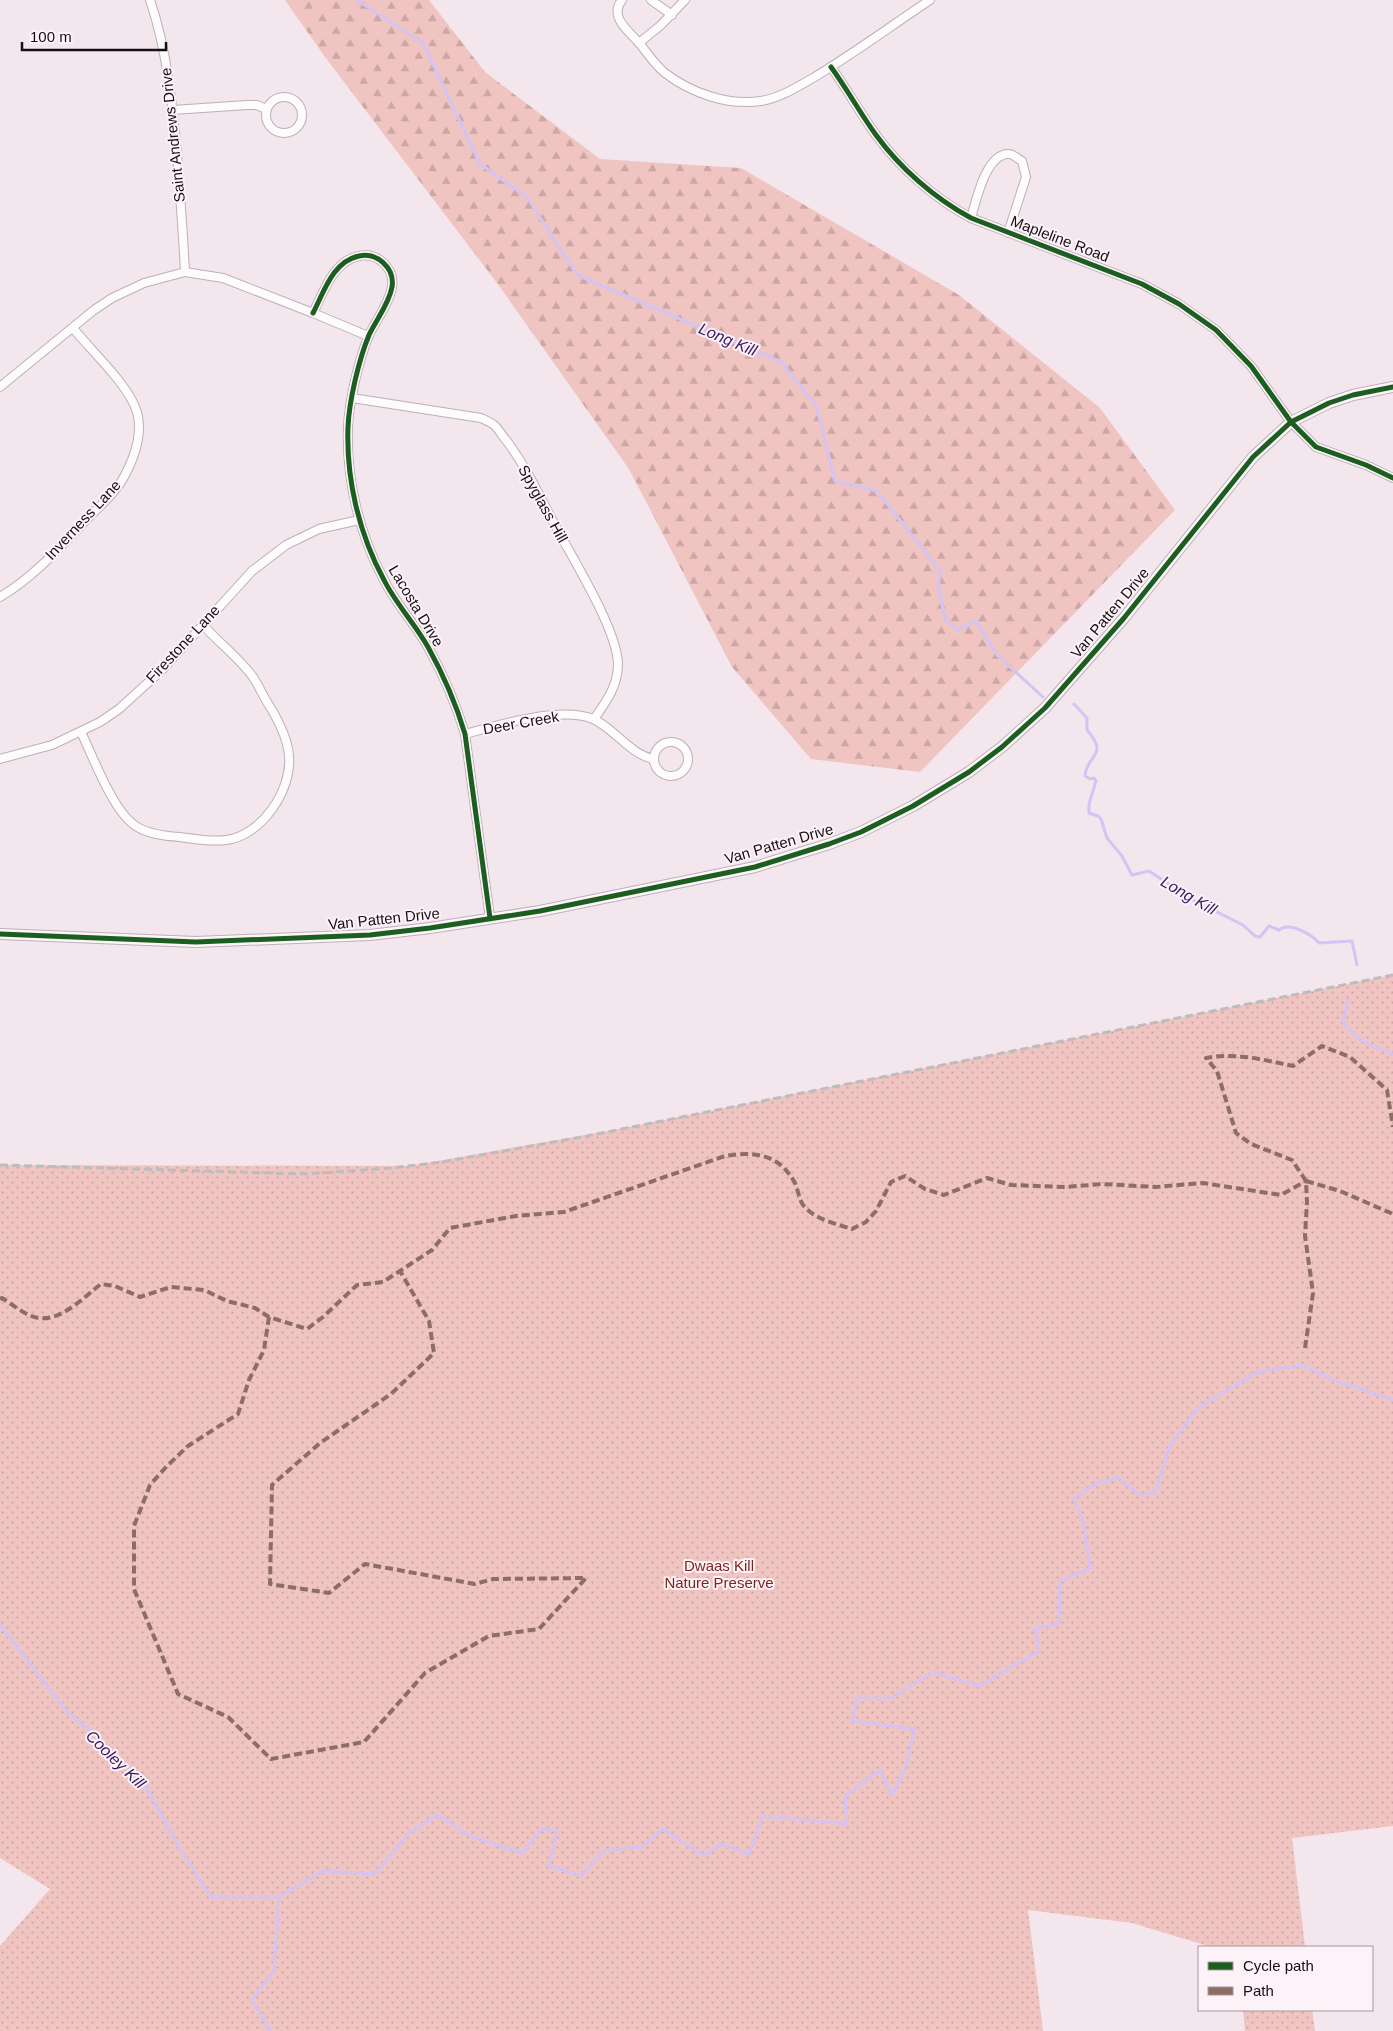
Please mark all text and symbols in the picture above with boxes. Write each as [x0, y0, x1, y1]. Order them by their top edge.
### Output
scale bar [22, 20, 166, 52]
text: 100 m [30, 28, 72, 45]
street label: Saint Andrews Drive [157, 67, 188, 203]
street label: Mapleline Road [1008, 212, 1112, 265]
water label: Long Kill [696, 320, 760, 359]
street label: Spyglass Hill [515, 462, 572, 545]
street label: Inverness Lane [41, 476, 124, 563]
street label: Lacosta Drive [386, 562, 447, 649]
street label: Van Patten Drive [1067, 564, 1152, 661]
street label: Firestone Lane [142, 601, 223, 686]
street label: Deer Creek [482, 707, 561, 738]
street label: Van Patten Drive [723, 820, 835, 867]
water label: Long Kill [1158, 873, 1220, 918]
street label: Van Patten Drive [327, 904, 441, 933]
park label: Dwaas Kill Nature Preserve [664, 1557, 774, 1591]
water label: Cooley Kill [83, 1727, 149, 1792]
legend [1198, 1946, 1373, 2011]
text: Cycle path [1243, 1957, 1314, 1974]
text: Path [1243, 1982, 1274, 1999]

